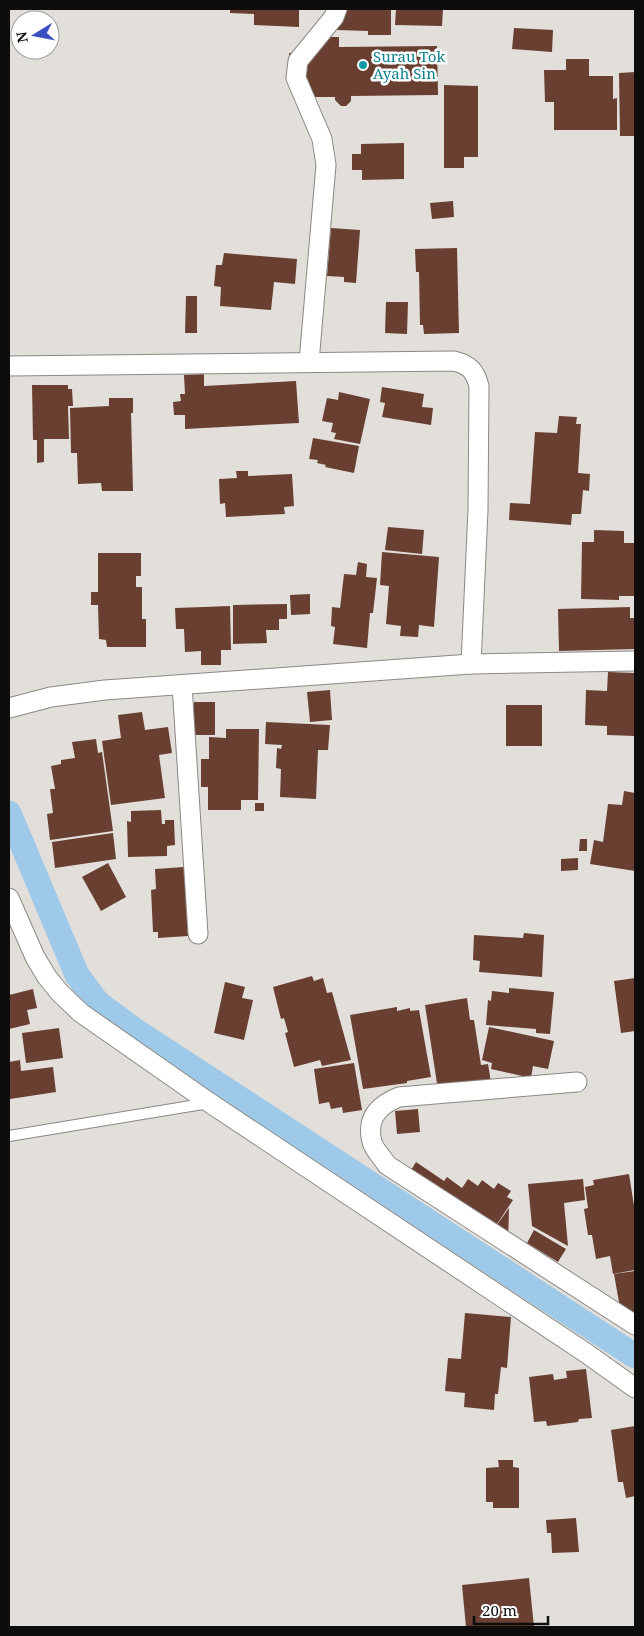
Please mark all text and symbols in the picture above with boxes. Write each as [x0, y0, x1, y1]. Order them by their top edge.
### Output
north arrow [10, 10, 60, 60]
text: N [11, 30, 32, 44]
place label: Surau Tok Ayah Sin [373, 46, 445, 83]
marker: Surau Tok Ayah Sin [357, 59, 369, 71]
scale bar [474, 1594, 548, 1626]
text: 20 m [482, 1600, 517, 1620]

